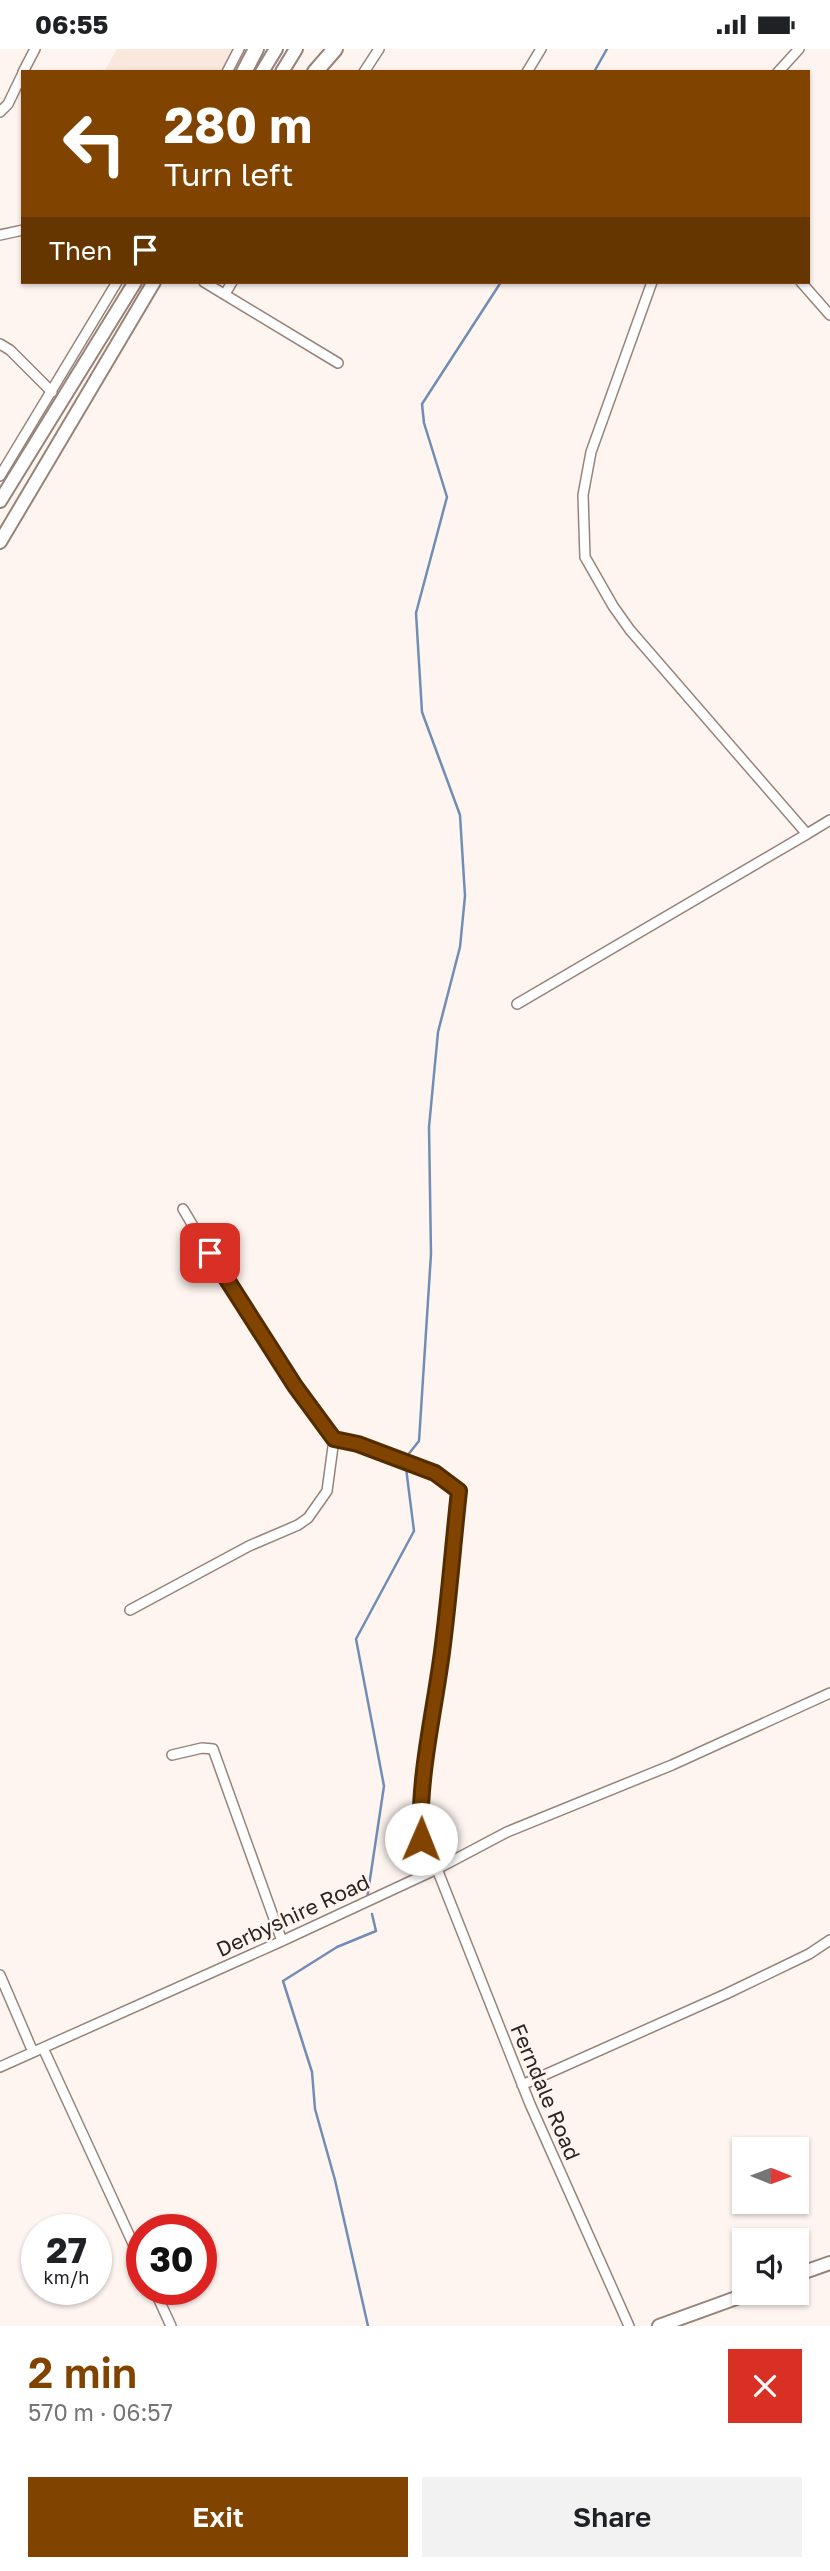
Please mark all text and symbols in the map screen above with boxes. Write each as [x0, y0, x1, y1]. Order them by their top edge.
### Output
text: 06:55 [35, 9, 108, 40]
text: 280 m [164, 95, 312, 154]
icon: left [49, 98, 140, 189]
text: Turn left [164, 155, 293, 193]
icon: arrive [126, 231, 164, 269]
text: Then [49, 235, 112, 266]
pin [180, 1223, 240, 1283]
icon: arrive [191, 1234, 229, 1272]
position arrow [384, 1802, 458, 1876]
street label: Derbyshire Road [212, 1868, 373, 1962]
street label: Ferndale Road [505, 2019, 586, 2164]
north arrow [732, 2137, 808, 2214]
map controls [732, 2137, 809, 2305]
speed limit sign: 30 [126, 2214, 217, 2305]
button: sound [732, 2228, 809, 2305]
text: 27 [46, 2229, 87, 2271]
text: km/h [44, 2266, 89, 2288]
text: 2 min [28, 2347, 137, 2397]
button: close [728, 2349, 802, 2423]
text: 570 m · 06:57 [28, 2398, 173, 2426]
button: Exit [28, 2477, 408, 2557]
button: Share [422, 2477, 802, 2557]

